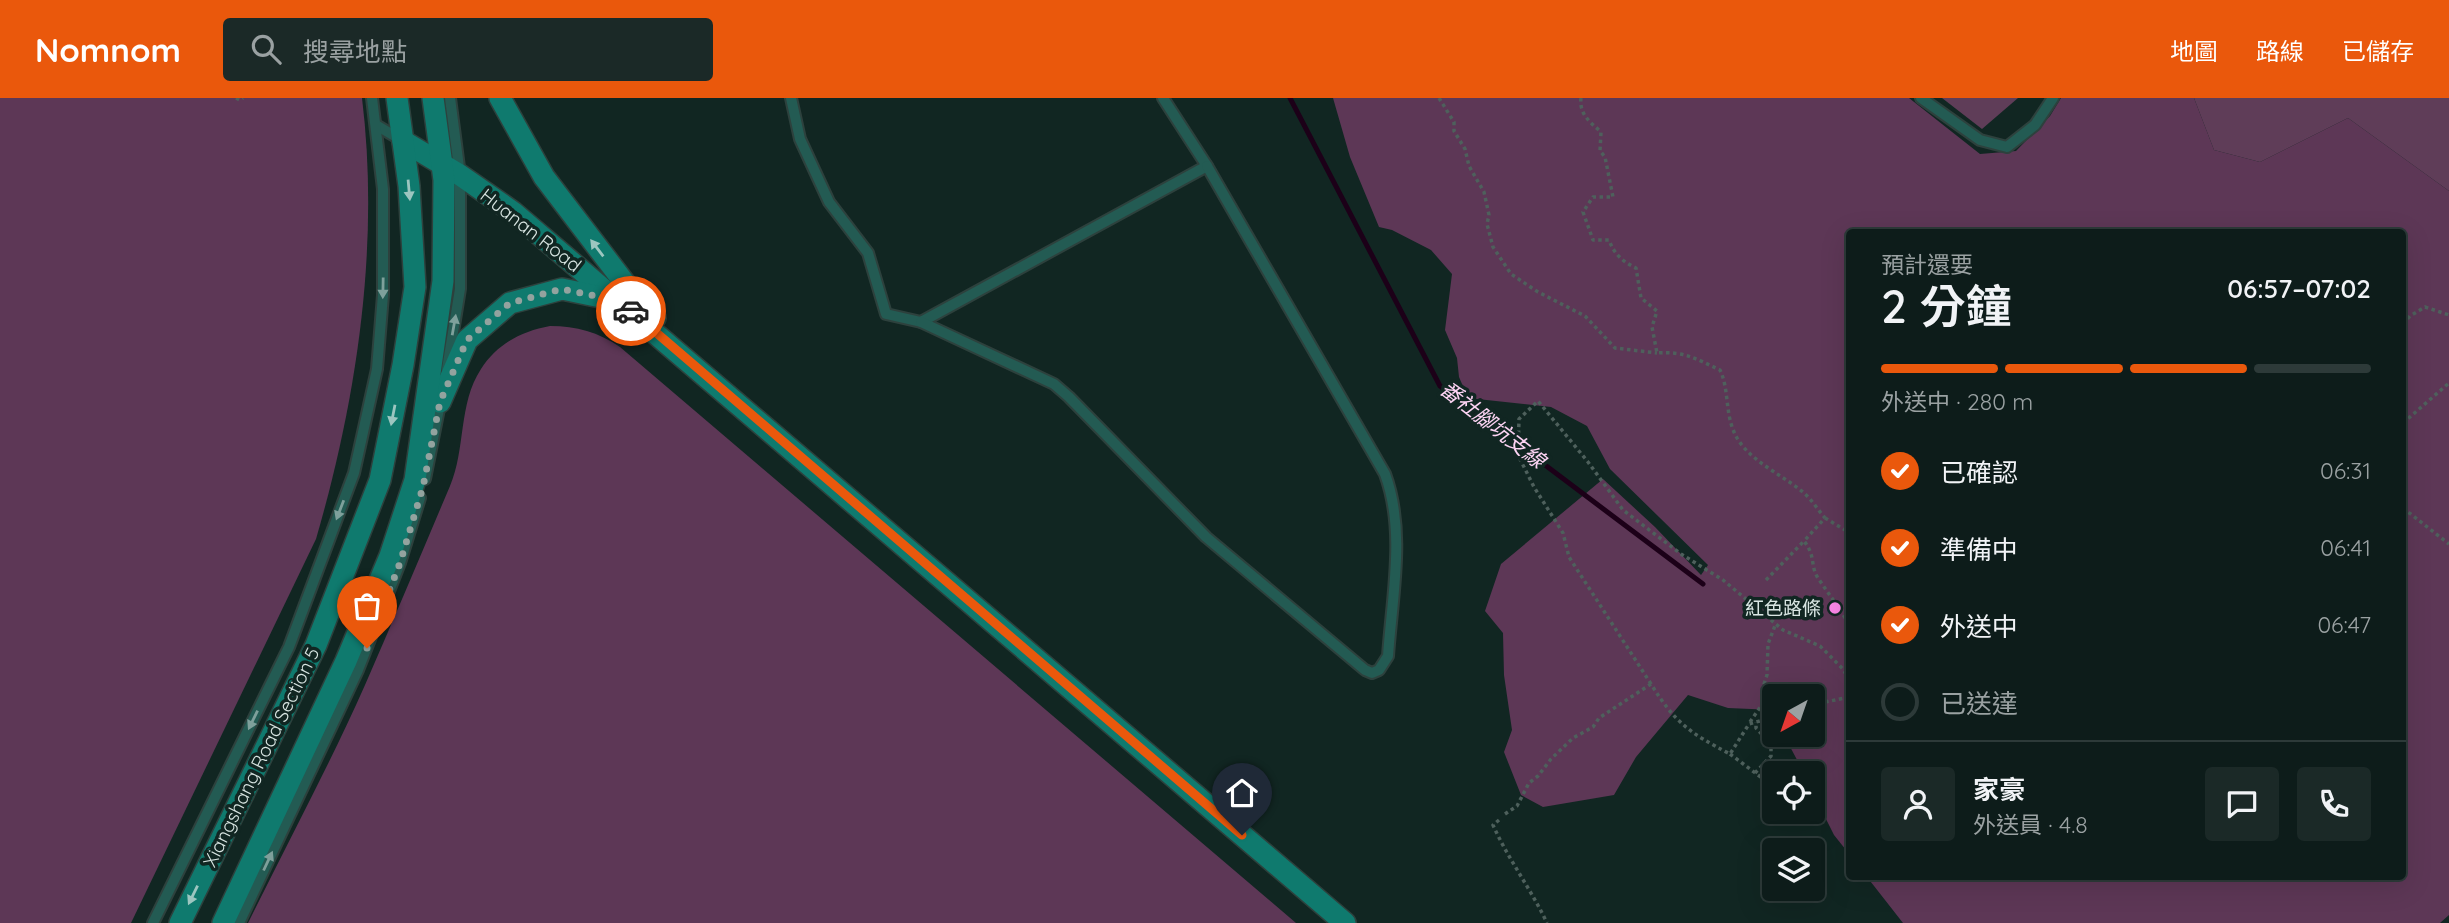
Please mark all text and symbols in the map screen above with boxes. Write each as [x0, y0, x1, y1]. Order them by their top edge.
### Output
search box [223, 18, 713, 81]
text: Nomnom [35, 29, 181, 70]
icon: search [247, 30, 285, 68]
text: 搜尋地點 [303, 35, 407, 68]
text: 地圖 [2170, 36, 2218, 66]
text: 路線 [2256, 36, 2304, 66]
text: 已儲存 [2342, 36, 2414, 66]
one-way arrow [404, 179, 415, 201]
street label: Huanan Road [476, 183, 586, 277]
one-way arrow [590, 239, 605, 257]
text: 預計還要 [1881, 250, 1973, 279]
text: 06:57–07:02 [2227, 272, 2371, 305]
courier [596, 276, 666, 346]
one-way arrow [377, 277, 389, 299]
text: 2 分鐘 [1881, 277, 2012, 335]
icon: car [612, 292, 650, 330]
one-way arrow [449, 314, 460, 336]
water label: 番社腳坑支線 [1435, 375, 1552, 474]
text: 外送中 · 280 m [1881, 387, 2033, 416]
one-way arrow [387, 404, 398, 426]
icon: check [1881, 452, 1919, 490]
text: 已確認 [1940, 456, 2018, 489]
text: 06:31 [2320, 456, 2371, 485]
one-way arrow [335, 500, 346, 521]
icon: check [1881, 529, 1919, 567]
text: 準備中 [1940, 533, 2018, 566]
text: 06:41 [2320, 533, 2371, 562]
pin [337, 576, 397, 648]
icon: bag [348, 587, 386, 625]
place label: 紅色路條 [1745, 596, 1821, 620]
marker: 紅色路條 [1827, 600, 1843, 616]
icon: check [1881, 606, 1919, 644]
text: 外送中 [1940, 610, 2018, 643]
text: 06:47 [2317, 610, 2371, 639]
street label: Xiangshang Road Section 5 [197, 643, 325, 871]
north arrow [1762, 684, 1825, 747]
map controls [1762, 684, 1825, 901]
text: 已送達 [1940, 687, 2018, 720]
one-way arrow [247, 710, 258, 730]
button: locate [1762, 761, 1825, 824]
pin [1212, 763, 1272, 835]
button: person [1881, 767, 1955, 841]
button: chat [2205, 767, 2279, 841]
button: phone [2297, 767, 2371, 841]
text: 家豪 [1973, 773, 2025, 806]
icon: home [1223, 774, 1261, 812]
text: 外送員 · 4.8 [1973, 810, 2088, 839]
button: layers [1762, 838, 1825, 901]
one-way arrow [262, 851, 274, 871]
one-way arrow [188, 885, 199, 905]

